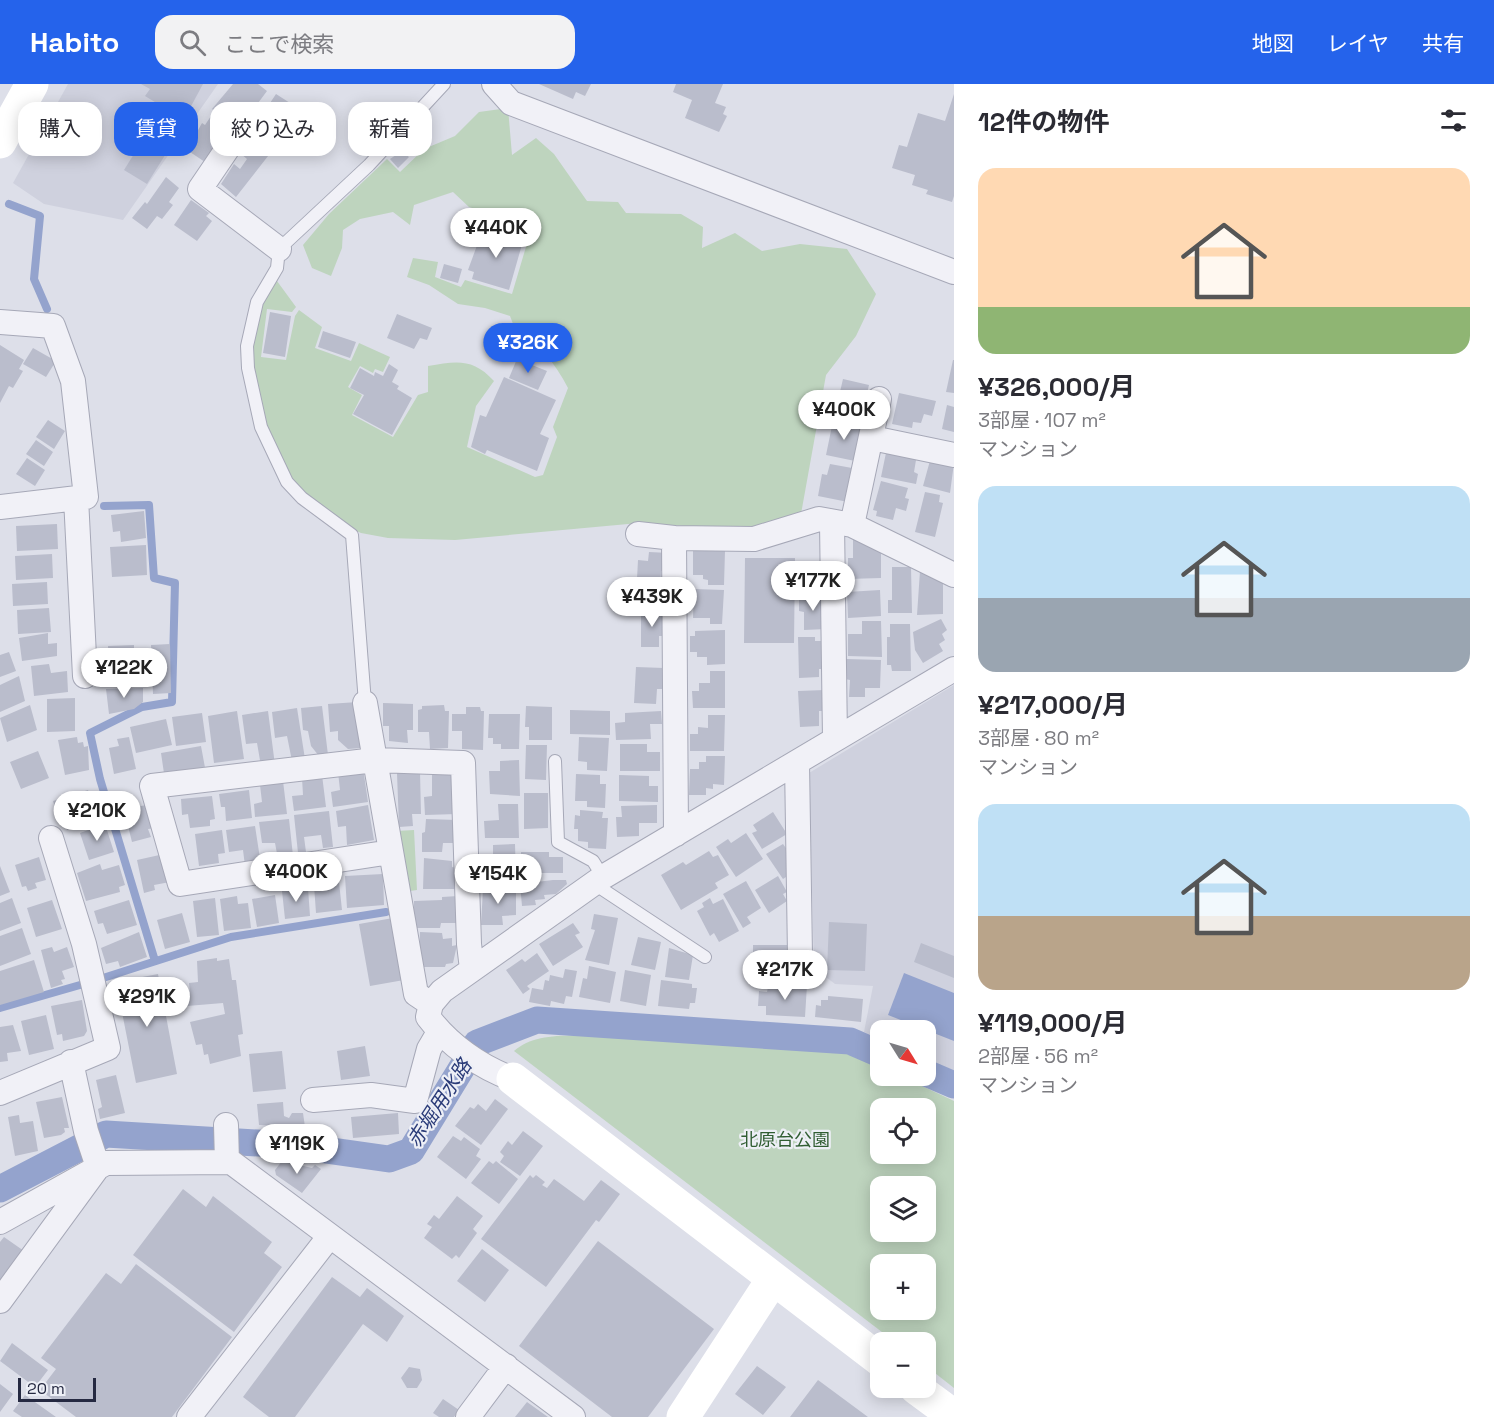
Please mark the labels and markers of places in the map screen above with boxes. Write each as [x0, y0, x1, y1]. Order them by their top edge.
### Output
pin: ¥440K [454, 208, 538, 259]
pin: ¥326K [486, 323, 570, 374]
pin: ¥400K [802, 390, 886, 441]
pin: ¥177K [771, 561, 855, 612]
pin: ¥439K [610, 577, 694, 628]
pin: ¥122K [82, 648, 166, 699]
pin: ¥210K [55, 791, 139, 842]
pin: ¥400K [254, 852, 338, 903]
pin: ¥154K [456, 854, 540, 905]
pin: ¥217K [743, 950, 827, 1001]
pin: ¥291K [105, 977, 189, 1028]
pin: ¥119K [255, 1124, 339, 1175]

